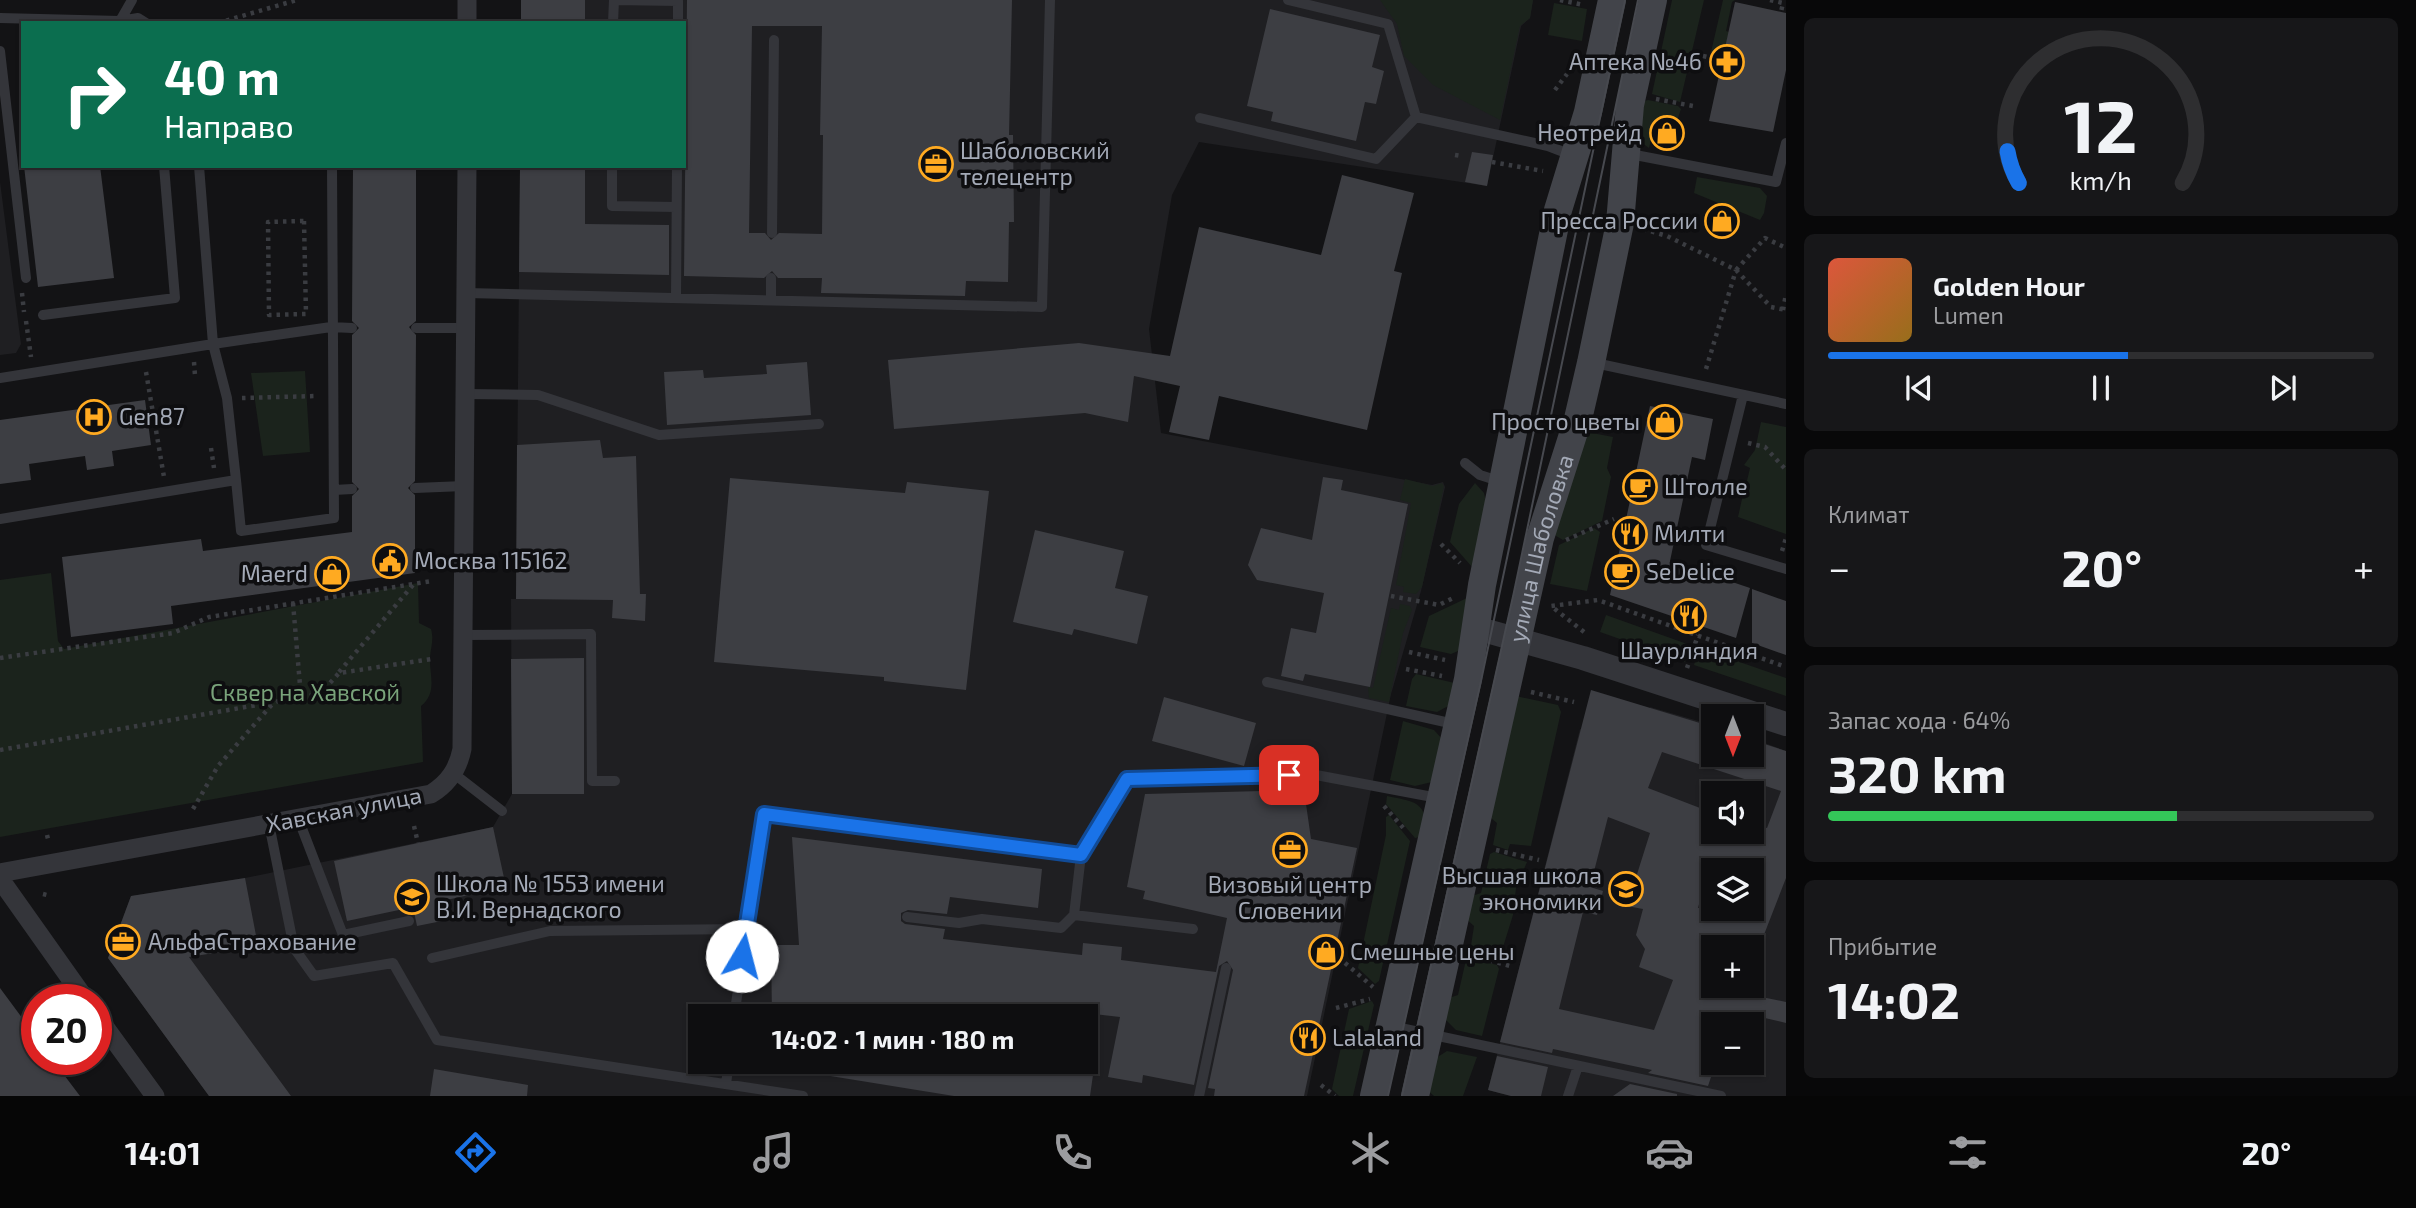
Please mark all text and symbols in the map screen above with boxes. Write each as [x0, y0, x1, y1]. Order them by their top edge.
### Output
pharmacy icon: Аптека №46 [1708, 43, 1746, 81]
text: 40 m [164, 46, 280, 105]
place label: Аптека №46 [1569, 47, 1702, 75]
icon: right [49, 49, 140, 140]
text: 12 [2064, 80, 2138, 168]
text: Направо [164, 106, 294, 144]
shop icon: Неотрейд [1648, 114, 1686, 152]
place label: Неотрейд [1537, 118, 1642, 146]
place label: Шаболовский телецентр [960, 136, 1110, 190]
office icon: Шаболовский телецентр [917, 145, 955, 183]
text: km/h [2070, 165, 2132, 195]
shop icon: Пресса России [1703, 202, 1741, 240]
place label: Пресса России [1540, 206, 1698, 234]
text: Golden Hour [1933, 270, 2085, 301]
text: Lumen [1933, 301, 2004, 329]
icon: previous [1900, 369, 1938, 407]
icon: pause [2082, 369, 2120, 407]
icon: next [2264, 369, 2302, 407]
hospital icon: Gen87 [75, 398, 113, 436]
place label: Gen87 [119, 402, 185, 430]
shop icon: Просто цветы [1646, 403, 1684, 441]
place label: Просто цветы [1491, 407, 1640, 435]
street label: улица Шаболовка [1502, 451, 1579, 645]
cafe icon: Штолле [1621, 468, 1659, 506]
place label: Штолле [1664, 472, 1748, 500]
text: Климат [1828, 500, 1909, 528]
restaurant icon: Милти [1611, 515, 1649, 553]
place label: Милти [1654, 519, 1725, 547]
text: 20° [2061, 535, 2142, 597]
public building icon: Москва 115162 [371, 542, 409, 580]
text: − [1828, 544, 1850, 590]
text: + [2353, 544, 2374, 590]
place label: Москва 115162 [414, 546, 567, 574]
cafe icon: SeDelice [1603, 553, 1641, 591]
shop icon: Maerd [313, 555, 351, 593]
place label: SeDelice [1646, 557, 1735, 585]
place label: Maerd [241, 559, 308, 587]
restaurant icon: Шаурляндия [1670, 597, 1708, 635]
place label: Шаурляндия [1620, 636, 1758, 665]
park label: Сквер на Хавской [210, 678, 400, 706]
north arrow [1701, 704, 1764, 766]
map controls [1701, 704, 1764, 1075]
text: Запас хода · 64% [1828, 706, 2010, 734]
text: 320 km [1828, 741, 2007, 803]
pin [1259, 745, 1319, 805]
icon: arrive [1270, 756, 1308, 794]
street label: Хавская улица [264, 780, 424, 839]
button: sound [1701, 781, 1764, 844]
office icon: Визовый центр Словении [1271, 831, 1309, 869]
button: layers [1701, 858, 1764, 921]
place label: Высшая школа экономики [1442, 861, 1602, 915]
place label: Школа № 1553 имени В.И. Вернадского [436, 869, 665, 923]
place label: Визовый центр Словении [1208, 870, 1372, 924]
school or university icon: Высшая школа экономики [1607, 870, 1645, 908]
school or university icon: Школа № 1553 имени В.И. Вернадского [393, 878, 431, 916]
position arrow [705, 919, 779, 993]
office icon: АльфаСтрахование [104, 923, 142, 961]
place label: АльфаСтрахование [148, 927, 357, 955]
text: Прибытие [1828, 932, 1937, 960]
shop icon: Смешные цены [1307, 933, 1345, 971]
button: + [1701, 935, 1764, 998]
place label: Смешные цены [1350, 937, 1515, 965]
text: 14:02 [1828, 967, 1960, 1029]
speed limit sign: 20 [21, 984, 112, 1075]
button: − [1701, 1012, 1764, 1075]
restaurant icon: Lalaland [1289, 1019, 1327, 1057]
text: 14:02 · 1 мин · 180 m [772, 1023, 1014, 1054]
place label: Lalaland [1332, 1023, 1422, 1051]
icon: directions [451, 1128, 500, 1177]
icon: music [749, 1128, 798, 1177]
icon: phone [1048, 1128, 1097, 1177]
icon: climate [1346, 1128, 1395, 1177]
icon: car [1645, 1128, 1694, 1177]
icon: filters [1943, 1128, 1992, 1177]
text: 14:01 [125, 1133, 201, 1171]
text: 20° [2241, 1133, 2291, 1171]

